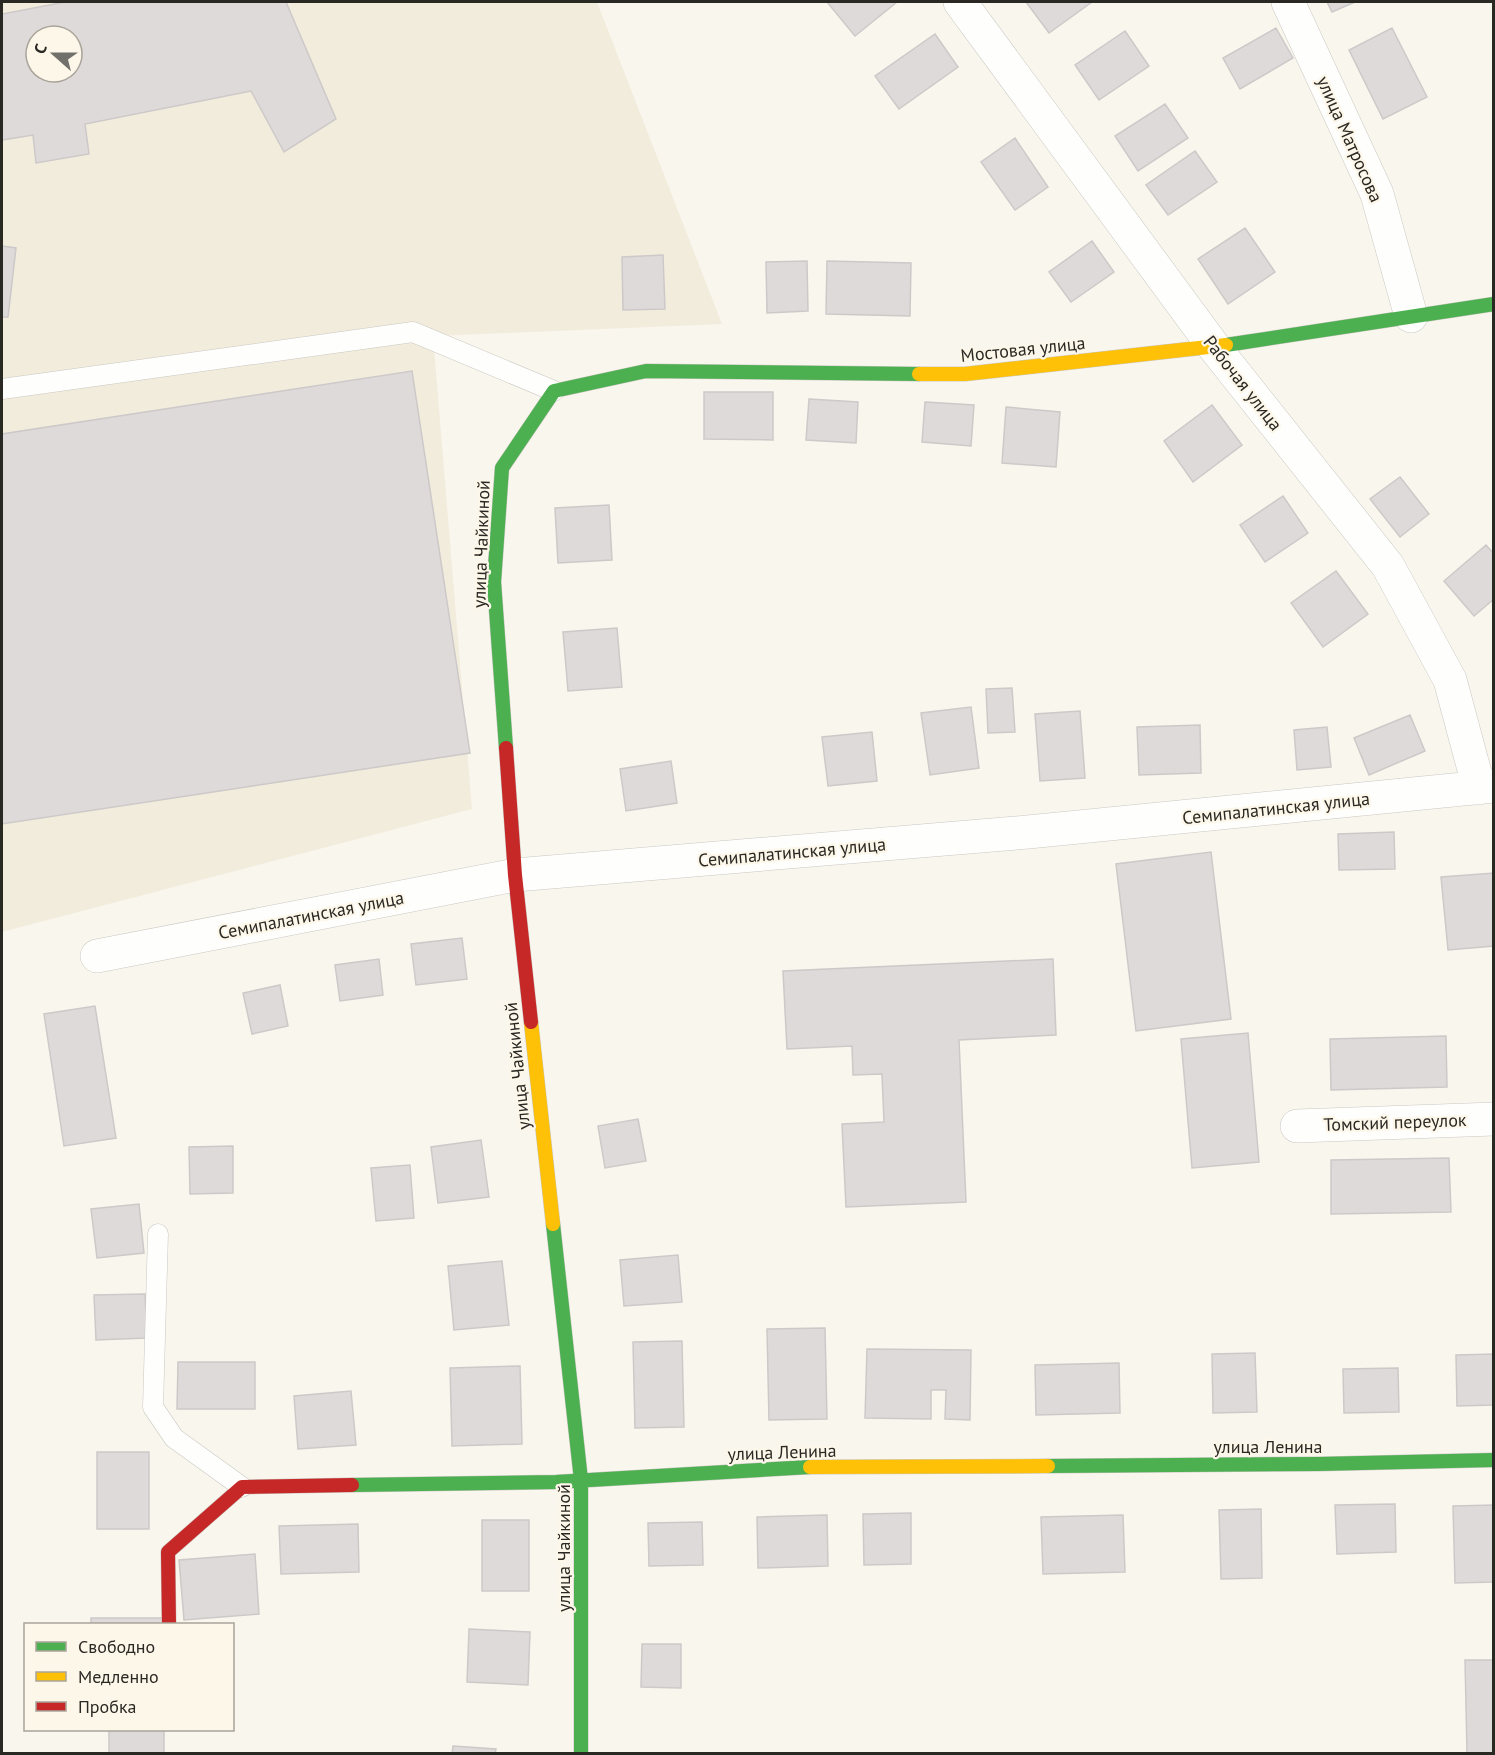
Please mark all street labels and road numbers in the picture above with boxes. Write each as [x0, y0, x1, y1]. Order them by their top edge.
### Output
street label: улица Матросова [1312, 72, 1388, 206]
street label: Мостовая улица [959, 331, 1087, 367]
street label: Рабочая улица [1199, 331, 1287, 435]
street label: улица Чайкиной [467, 480, 495, 608]
street label: Семипалатинская улица [1181, 787, 1371, 829]
street label: Семипалатинская улица [697, 832, 887, 872]
street label: Семипалатинская улица [216, 886, 406, 944]
street label: улица Чайкиной [499, 1001, 535, 1131]
street label: Томский переулок [1323, 1108, 1467, 1136]
street label: улица Ленина [1213, 1435, 1323, 1458]
street label: улица Ленина [727, 1439, 837, 1465]
street label: улица Чайкиной [552, 1484, 575, 1612]

